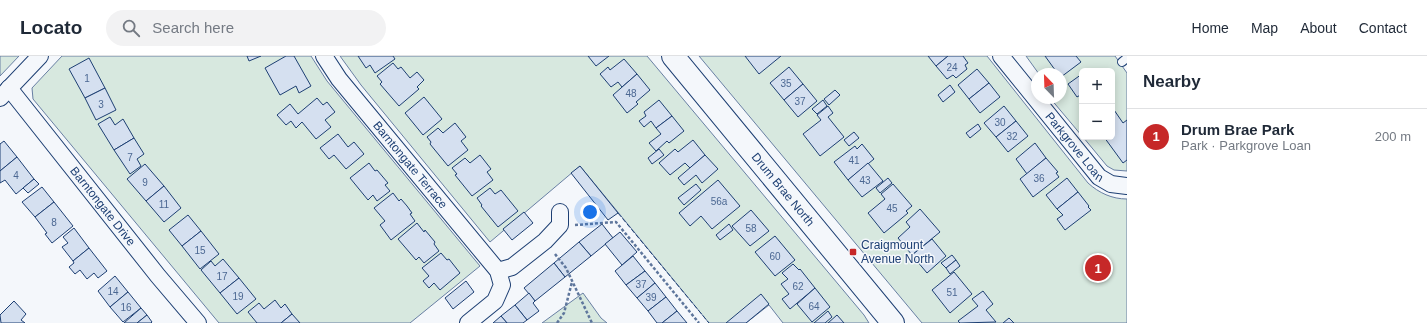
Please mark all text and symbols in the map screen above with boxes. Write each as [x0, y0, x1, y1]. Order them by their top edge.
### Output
search box [106, 10, 386, 46]
text: Locato [20, 17, 82, 38]
icon: search [120, 17, 142, 39]
text: Search here [152, 19, 234, 36]
text: Home [1192, 20, 1229, 36]
text: Map [1251, 20, 1278, 36]
text: About [1300, 20, 1337, 36]
text: Contact [1359, 20, 1407, 36]
house number: 24 [946, 62, 958, 73]
north arrow [1031, 68, 1067, 104]
map controls [1079, 68, 1115, 140]
button: + [1079, 68, 1115, 104]
text: Nearby [1143, 72, 1201, 91]
house number: 1 [84, 73, 90, 84]
house number: 35 [780, 78, 792, 89]
house number: 48 [625, 88, 637, 99]
house number: 37 [794, 96, 806, 107]
house number: 3 [98, 99, 104, 110]
button: − [1079, 104, 1115, 140]
street label: Parkgrove Loan [1042, 110, 1106, 185]
house number: 30 [994, 117, 1006, 128]
street label: Barntongate Terrace [370, 119, 450, 211]
text: Drum Brae Park [1181, 121, 1294, 138]
text: 1 [1152, 129, 1160, 144]
text: 200 m [1375, 129, 1411, 144]
house number: 32 [1006, 131, 1018, 142]
text: Park · Parkgrove Loan [1181, 138, 1311, 153]
street label: Drum Brae North [749, 150, 817, 229]
house number: 7 [127, 152, 133, 163]
house number: 41 [848, 155, 860, 166]
street label: Barntongate Drive [67, 164, 139, 249]
house number: 4 [13, 170, 19, 181]
house number: 36 [1033, 173, 1045, 184]
house number: 43 [859, 175, 871, 186]
house number: 9 [142, 177, 148, 188]
house number: 56a [711, 196, 728, 207]
house number: 11 [159, 199, 170, 210]
your location [580, 202, 600, 222]
house number: 45 [886, 203, 898, 214]
house number: 8 [51, 217, 57, 228]
house number: 58 [745, 223, 757, 234]
place label: Craigmount Avenue North [861, 238, 934, 266]
house number: 15 [194, 245, 206, 256]
marker: Craigmount Avenue North [848, 247, 858, 257]
house number: 60 [769, 251, 781, 262]
pin: 1 [1085, 253, 1111, 283]
house number: 17 [216, 271, 228, 282]
house number: 37 [635, 279, 647, 290]
house number: 62 [792, 281, 804, 292]
house number: 14 [107, 286, 119, 297]
house number: 51 [946, 287, 958, 298]
house number: 19 [232, 291, 244, 302]
house number: 39 [645, 292, 657, 303]
house number: 64 [808, 301, 820, 312]
house number: 16 [120, 302, 132, 313]

